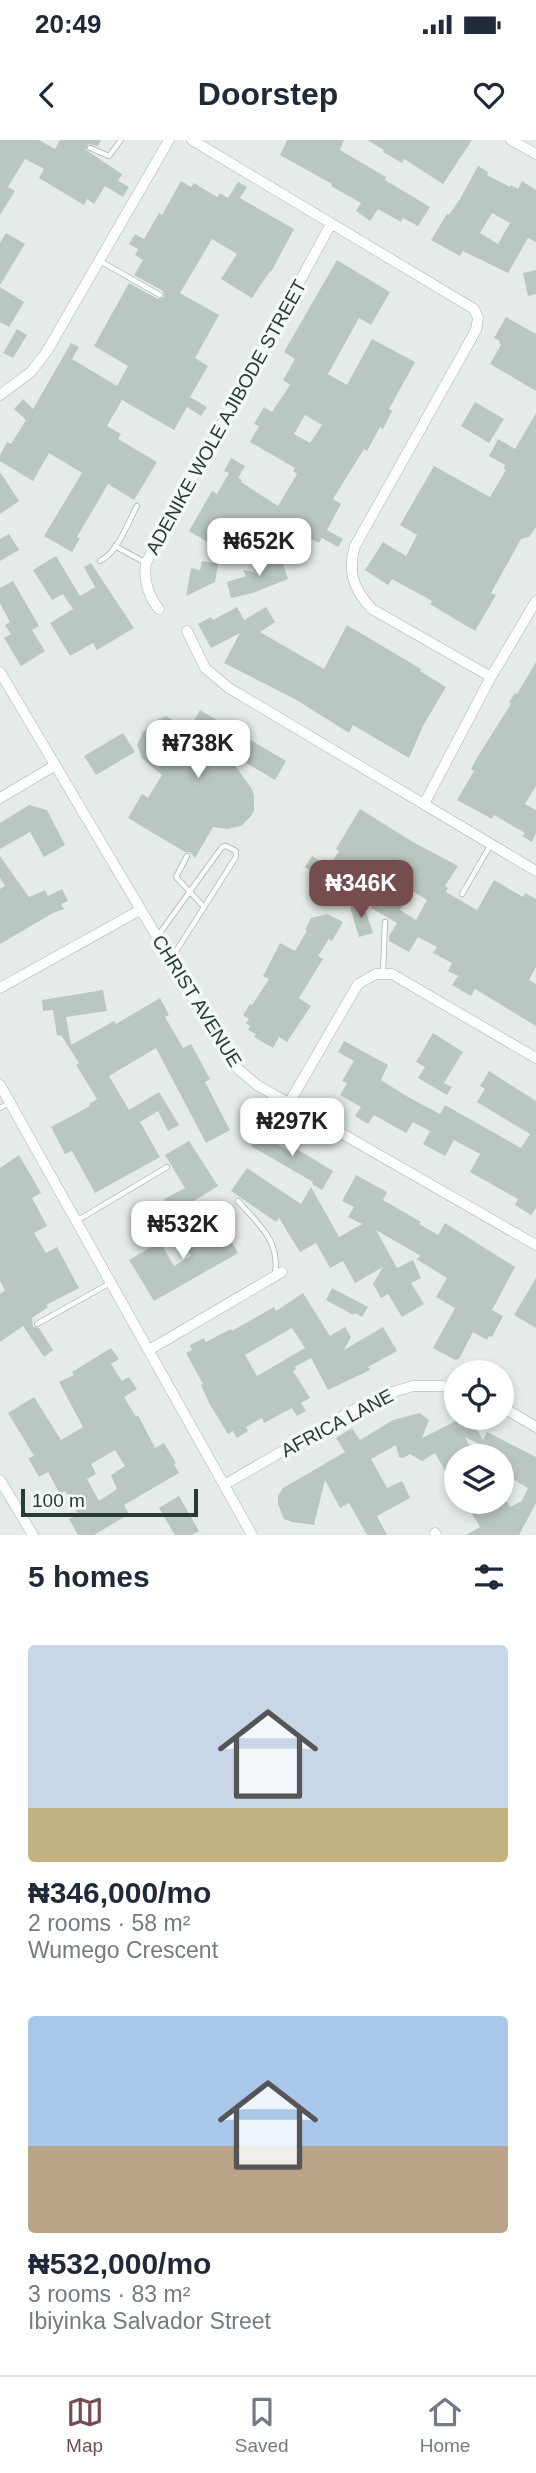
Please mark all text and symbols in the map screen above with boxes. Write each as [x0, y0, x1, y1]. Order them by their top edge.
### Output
text: 20:49 [35, 9, 102, 39]
icon: back [28, 76, 66, 114]
text: Doorstep [198, 76, 338, 112]
icon: heart [470, 76, 508, 114]
street label: ADENIKE WOLE AJIBODE STREET [142, 276, 311, 558]
pin: ₦652K [210, 518, 308, 578]
text: ₦652K [223, 528, 295, 554]
pin: ₦738K [149, 720, 247, 780]
text: ₦738K [162, 730, 234, 756]
pin: ₦346K [312, 860, 410, 920]
text: ₦346K [325, 870, 397, 896]
street label: CHRIST AVENUE [148, 931, 246, 1071]
pin: ₦297K [243, 1098, 341, 1158]
text: ₦297K [256, 1108, 328, 1134]
pin: ₦532K [134, 1202, 232, 1261]
text: ₦532K [147, 1211, 219, 1237]
map controls [444, 1360, 514, 1514]
button: locate [444, 1360, 514, 1430]
street label: AFRICA LANE [278, 1385, 396, 1461]
button: layers [444, 1444, 514, 1514]
scale bar [21, 1486, 198, 1518]
text: 100 m [32, 1490, 85, 1511]
icon: filters [470, 1558, 508, 1596]
text: 5 homes [28, 1560, 150, 1593]
icon: home [205, 1691, 331, 1817]
text: ₦346,000/mo [28, 1876, 211, 1909]
text: 2 rooms · 58 m² [28, 1910, 190, 1936]
text: Wumego Crescent [28, 1937, 218, 1963]
icon: home [205, 2062, 331, 2188]
text: ₦532,000/mo [28, 2247, 211, 2280]
text: 3 rooms · 83 m² [28, 2281, 190, 2307]
text: Ibiyinka Salvador Street [28, 2308, 271, 2334]
tab: Map [66, 2393, 104, 2457]
tab: Saved [235, 2393, 289, 2457]
tab: Home [420, 2393, 470, 2457]

